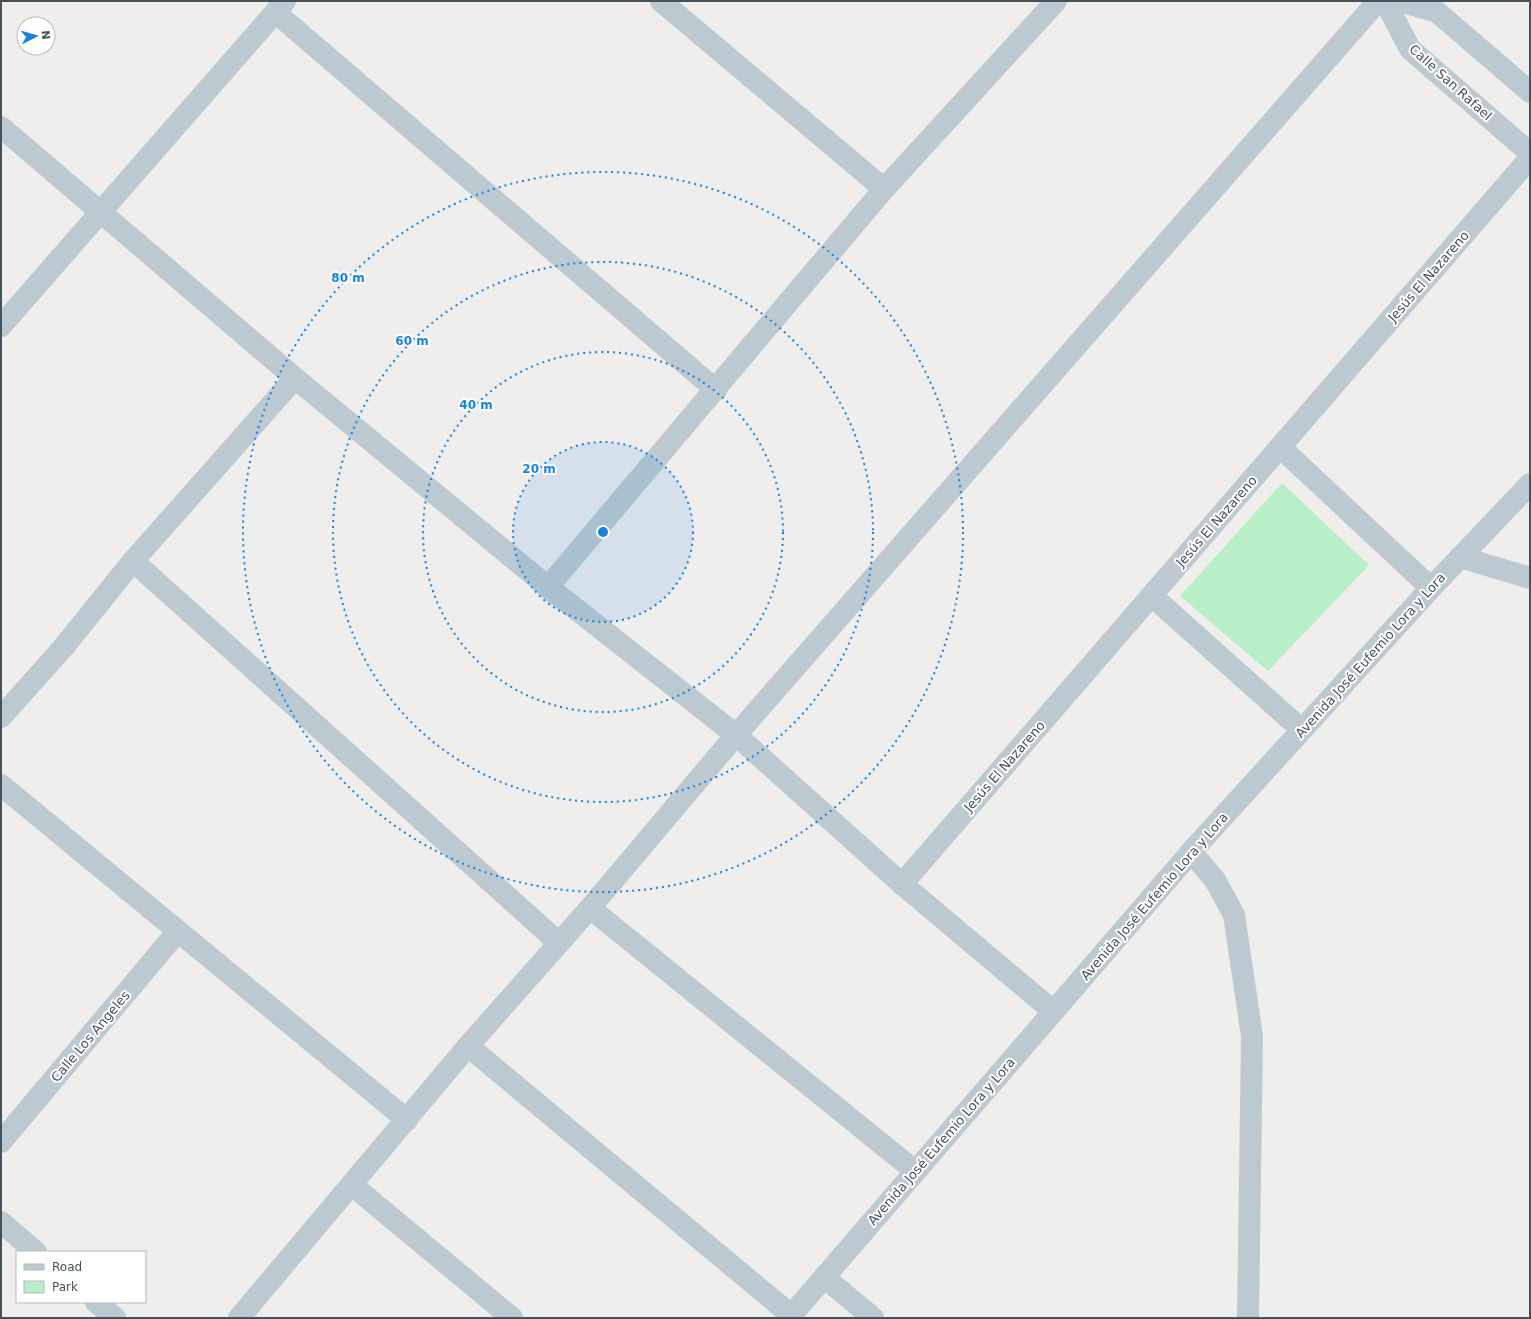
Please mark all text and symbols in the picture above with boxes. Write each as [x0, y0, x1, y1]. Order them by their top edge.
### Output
north arrow [16, 16, 56, 56]
text: N [39, 30, 52, 40]
street label: Calle San Rafael [1406, 41, 1495, 123]
street label: Jesús El Nazareno [1384, 228, 1472, 326]
text: 80 m [331, 271, 365, 285]
text: 60 m [395, 334, 429, 348]
text: 40 m [459, 398, 493, 412]
text: 20 m [522, 462, 556, 476]
street label: Jesús El Nazareno [1172, 473, 1260, 571]
centre of rings [596, 525, 610, 539]
street label: Avenida José Eufemio Lora y Lora [1292, 570, 1448, 741]
street label: Jesús El Nazareno [960, 718, 1048, 816]
street label: Avenida José Eufemio Lora y Lora [1078, 810, 1231, 983]
street label: Calle Los Angeles [48, 988, 133, 1085]
street label: Avenida José Eufemio Lora y Lora [865, 1055, 1018, 1228]
legend [16, 1251, 146, 1303]
text: Road [52, 1260, 82, 1274]
text: Park [52, 1280, 78, 1294]

